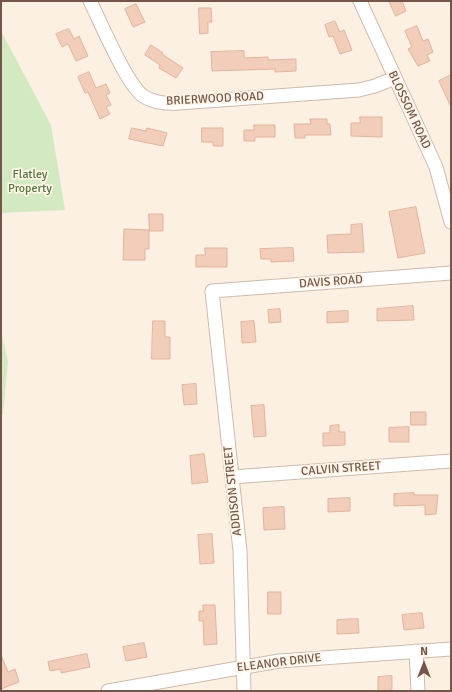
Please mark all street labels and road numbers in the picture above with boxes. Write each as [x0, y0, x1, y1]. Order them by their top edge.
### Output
street label: BLOSSOM ROAD [385, 69, 433, 151]
street label: BRIERWOOD ROAD [166, 89, 264, 109]
street label: DAVIS ROAD [299, 273, 363, 291]
street label: ADDISON STREET [221, 445, 245, 537]
street label: CALVIN STREET [301, 459, 381, 479]
street label: ELEANOR DRIVE [236, 651, 322, 675]

